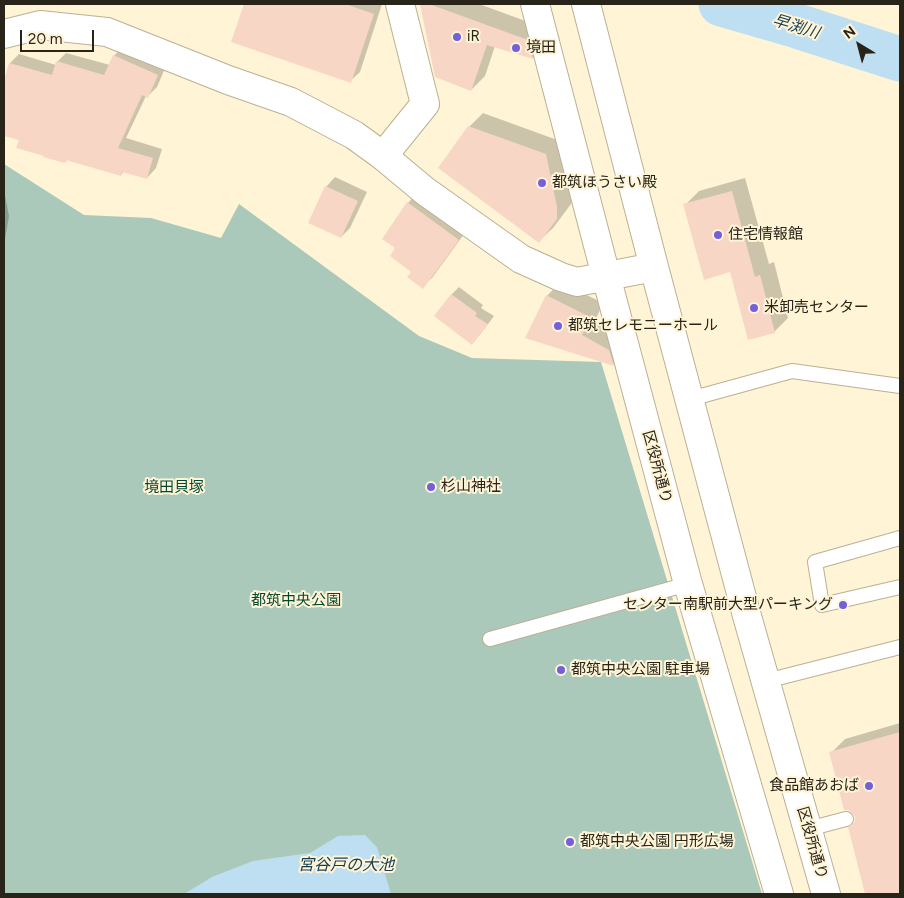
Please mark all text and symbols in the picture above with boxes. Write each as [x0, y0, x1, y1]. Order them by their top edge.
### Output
water label: 早渕川 [770, 11, 822, 43]
scale bar [22, 20, 96, 52]
north arrow [834, 20, 884, 70]
text: N [840, 23, 859, 43]
place label: iR [467, 28, 480, 46]
text: 20 m [28, 30, 62, 48]
marker: iR [451, 31, 463, 43]
place label: 境田 [526, 39, 556, 57]
marker: 境田 [510, 42, 522, 54]
place label: 都筑ほうさい殿 [552, 174, 657, 192]
marker: 都筑ほうさい殿 [536, 177, 548, 189]
place label: 住宅情報館 [728, 226, 803, 244]
marker: 住宅情報館 [712, 229, 724, 241]
place label: 米卸売センター [764, 299, 869, 317]
marker: 米卸売センター [748, 302, 760, 314]
place label: 都筑セレモニーホール [568, 317, 718, 335]
marker: 都筑セレモニーホール [552, 320, 564, 332]
street label: 区役所通り [639, 428, 675, 506]
place label: 杉山神社 [441, 478, 501, 496]
park label: 境田貝塚 [144, 479, 204, 497]
marker: 杉山神社 [425, 481, 437, 493]
park label: 都筑中央公園 [251, 592, 341, 610]
place label: センター南駅前大型パーキング [623, 596, 833, 614]
marker: センター南駅前大型パーキング [837, 599, 849, 611]
place label: 都筑中央公園 駐車場 [571, 661, 710, 679]
marker: 都筑中央公園 駐車場 [555, 664, 567, 676]
place label: 食品館あおば [769, 777, 859, 795]
marker: 食品館あおば [863, 780, 875, 792]
street label: 区役所通り [793, 804, 831, 882]
place label: 都筑中央公園 円形広場 [580, 833, 734, 851]
marker: 都筑中央公園 円形広場 [564, 836, 576, 848]
water label: 宮谷戸の大池 [298, 855, 394, 875]

